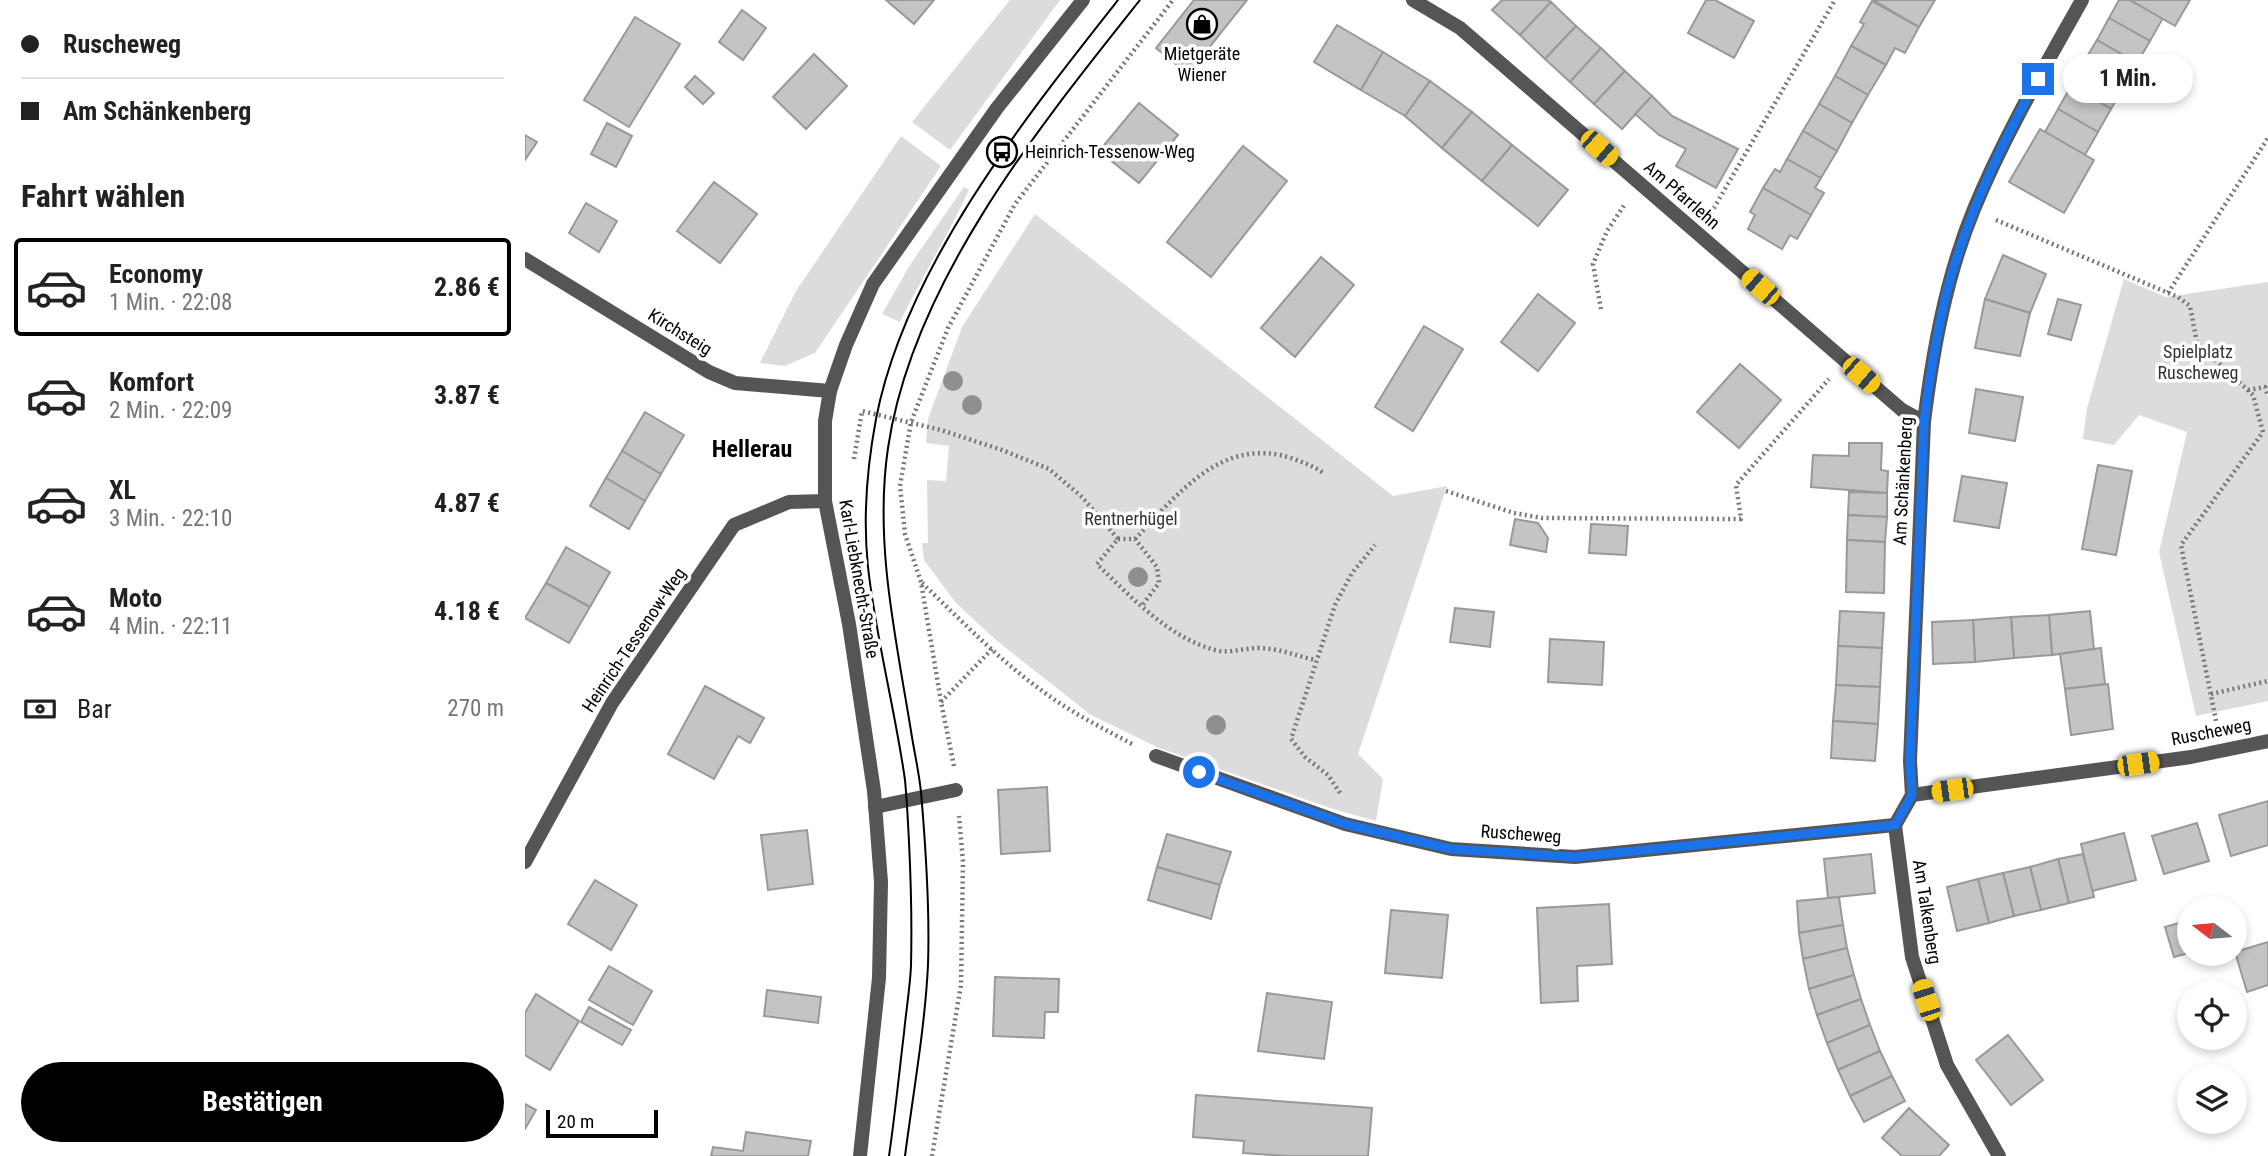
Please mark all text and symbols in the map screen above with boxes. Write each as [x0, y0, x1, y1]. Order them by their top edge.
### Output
shop icon: Mietgeräte Wiener [1185, 7, 1219, 41]
text: Ruscheweg [63, 29, 181, 59]
place label: Mietgeräte Wiener [1164, 43, 1240, 85]
callout: 1 Min. [2063, 55, 2192, 104]
route end [2022, 63, 2054, 95]
text: 1 Min. [2099, 65, 2157, 92]
text: Am Schänkenberg [63, 96, 251, 126]
car [1577, 126, 1622, 170]
bus stop icon: Heinrich-Tessenow-Weg [985, 135, 1019, 169]
place label: Heinrich-Tessenow-Weg [1025, 141, 1195, 162]
street label: Am Pfarrlehn [1640, 156, 1724, 233]
text: Fahrt wählen [21, 177, 185, 215]
icon: car [25, 256, 88, 319]
text: Economy [109, 259, 203, 289]
car [1738, 265, 1783, 309]
text: 2.86 € [434, 272, 500, 302]
text: 1 Min. · 22:08 [109, 289, 232, 316]
street label: Kirchsteig [644, 304, 716, 359]
park label: Spielplatz Ruscheweg [2158, 341, 2238, 383]
car [1839, 353, 1884, 397]
icon: car [25, 364, 88, 427]
text: Komfort [109, 367, 194, 397]
text: 3.87 € [434, 380, 500, 410]
text: 2 Min. · 22:09 [109, 397, 232, 424]
street label: Am Schänkenberg [1889, 416, 1916, 546]
district label: Hellerau [712, 435, 792, 463]
icon: car [25, 472, 88, 535]
text: XL [109, 475, 136, 505]
text: 4.87 € [434, 488, 500, 518]
street label: Karl-Liebknecht-Straße [835, 498, 884, 660]
text: 3 Min. · 22:10 [109, 505, 232, 532]
park label: Rentnerhügel [1084, 508, 1178, 529]
street label: Heinrich-Tessenow-Weg [577, 563, 690, 716]
icon: car [25, 580, 88, 643]
text: Moto [109, 583, 162, 613]
text: 4.18 € [434, 596, 500, 626]
text: 4 Min. · 22:11 [109, 613, 232, 640]
icon: cash [21, 690, 59, 728]
text: Bar [77, 694, 112, 724]
text: 270 m [447, 695, 504, 722]
street label: Ruscheweg [2169, 713, 2253, 750]
car [2116, 751, 2161, 777]
route start [1183, 756, 1215, 788]
car [1930, 777, 1975, 803]
street label: Ruscheweg [1480, 820, 1562, 847]
street label: Am Talkenberg [1909, 858, 1946, 966]
north arrow [2177, 896, 2247, 966]
map controls [2177, 896, 2247, 1134]
car [1910, 977, 1943, 1023]
button: locate [2177, 980, 2247, 1050]
button: Bestätigen [21, 1062, 504, 1142]
button: layers [2177, 1064, 2247, 1134]
scale bar [546, 1107, 658, 1139]
text: 20 m [557, 1110, 594, 1133]

